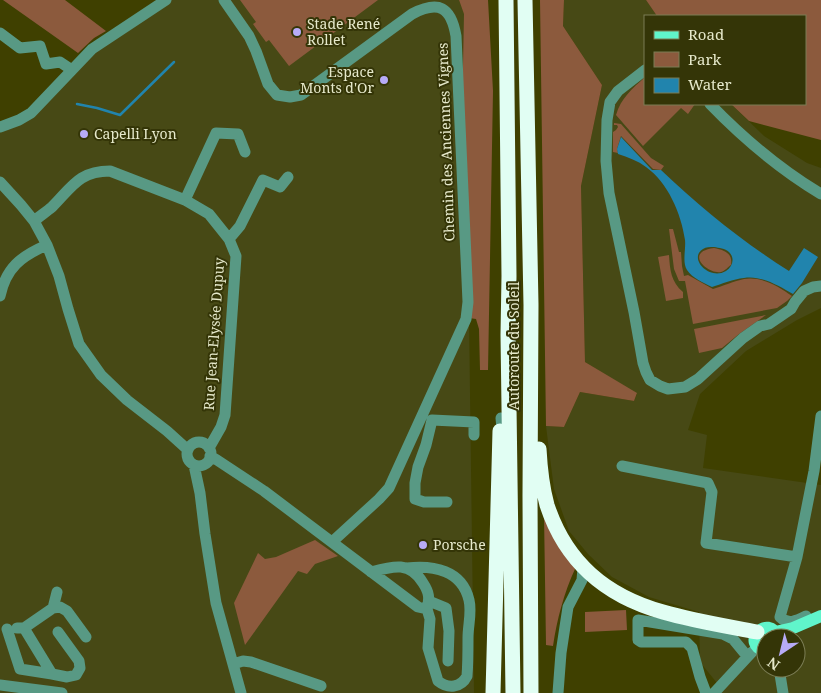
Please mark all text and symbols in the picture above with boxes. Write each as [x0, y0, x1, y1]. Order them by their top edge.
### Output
place label: Stade René Rollet [307, 14, 380, 49]
legend [644, 15, 806, 105]
text: Road [688, 24, 724, 44]
marker: Stade René Rollet [291, 26, 303, 38]
street label: Chemin des Anciennes Vignes [433, 42, 458, 242]
text: Park [688, 49, 722, 69]
place label: Espace Monts d'Or [300, 62, 374, 97]
marker: Espace Monts d'Or [378, 74, 390, 86]
text: Water [688, 74, 731, 94]
place label: Capelli Lyon [94, 124, 177, 143]
marker: Capelli Lyon [78, 128, 90, 140]
street label: Rue Jean-Elysée Dupuy [199, 257, 228, 411]
street label: Autoroute du Soleil [504, 281, 523, 410]
place label: Porsche [433, 535, 486, 554]
marker: Porsche [417, 539, 429, 551]
north arrow [756, 628, 806, 678]
text: N [763, 653, 783, 675]

